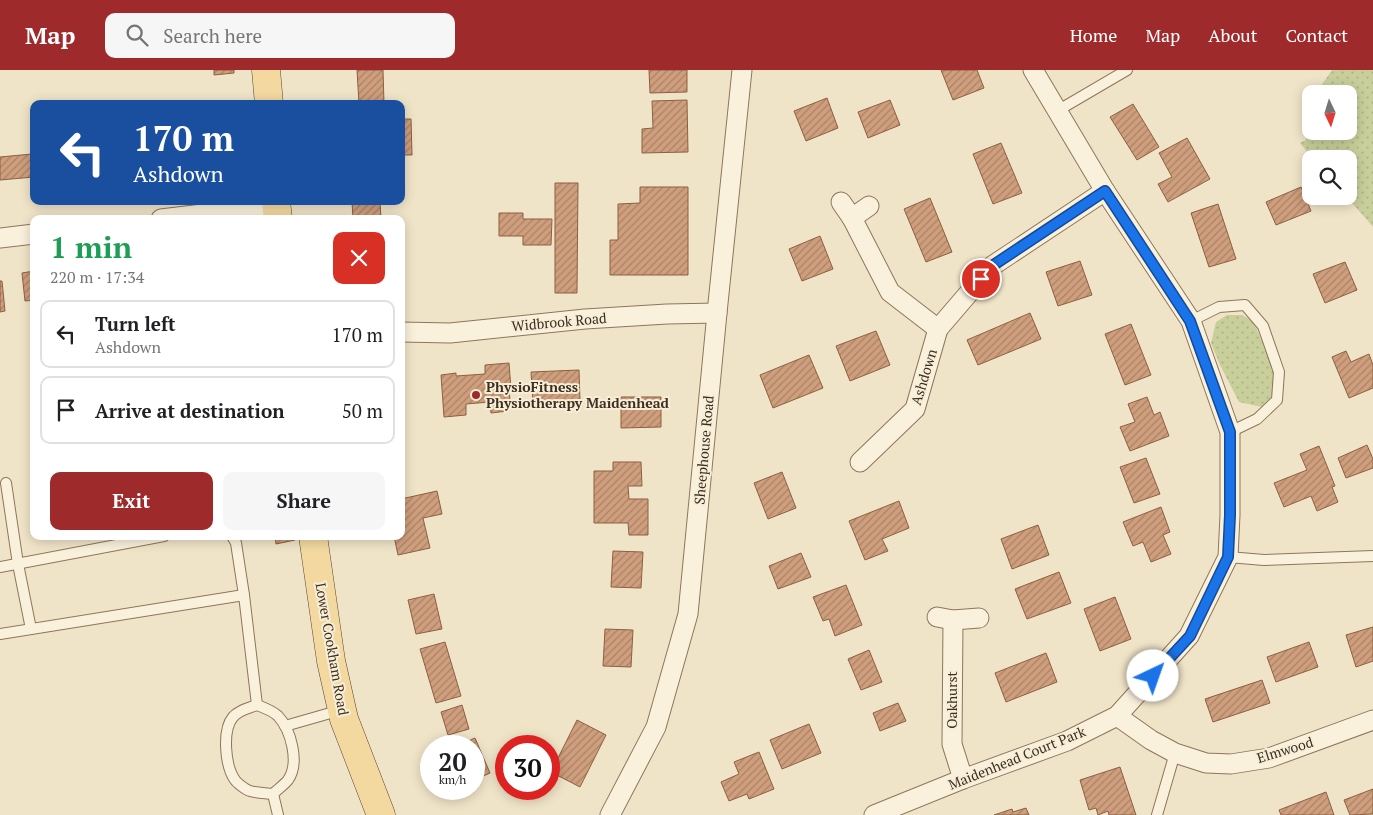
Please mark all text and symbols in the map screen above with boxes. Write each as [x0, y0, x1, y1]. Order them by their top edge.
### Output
search box [105, 13, 455, 58]
text: Map [25, 19, 75, 51]
icon: search [123, 21, 151, 49]
text: Search here [163, 23, 262, 48]
text: Home [1070, 23, 1117, 47]
text: Map [1145, 23, 1180, 47]
text: About [1208, 23, 1257, 47]
text: Contact [1285, 23, 1348, 47]
north arrow [1302, 85, 1358, 140]
map controls [1302, 85, 1357, 205]
text: 170 m [133, 115, 234, 161]
icon: left [50, 120, 115, 185]
button: search [1302, 150, 1357, 205]
text: Ashdown [133, 159, 224, 188]
text: 1 min [50, 227, 132, 267]
button: close [333, 232, 385, 284]
pin [960, 258, 1002, 300]
icon: arrive [967, 265, 995, 293]
text: 220 m · 17:34 [50, 266, 144, 288]
street label: Widbrook Road [511, 308, 608, 335]
text: Turn left [95, 311, 176, 336]
icon: left [52, 320, 80, 348]
text: 170 m [332, 322, 383, 347]
text: Ashdown [95, 336, 161, 358]
street label: Ashdown [906, 346, 941, 407]
place label: PhysioFitness Physiotherapy Maidenhead [486, 377, 670, 412]
marker: PhysioFitness Physiotherapy Maidenhead [470, 389, 482, 401]
street label: Sheephouse Road [689, 394, 718, 505]
icon: arrive [52, 396, 80, 424]
text: Arrive at destination [95, 398, 284, 423]
text: 50 m [342, 398, 383, 423]
button: Exit [50, 472, 213, 530]
button: Share [223, 472, 385, 530]
street label: Lower Cookham Road [311, 581, 354, 717]
position arrow [1126, 649, 1178, 701]
street label: Oakhurst [942, 670, 961, 729]
street label: Maidenhead Court Park [945, 721, 1089, 794]
street label: Elmwood [1254, 732, 1315, 767]
speed limit sign: 30 [495, 735, 560, 800]
text: 20 [438, 745, 467, 778]
text: km/h [439, 772, 466, 787]

